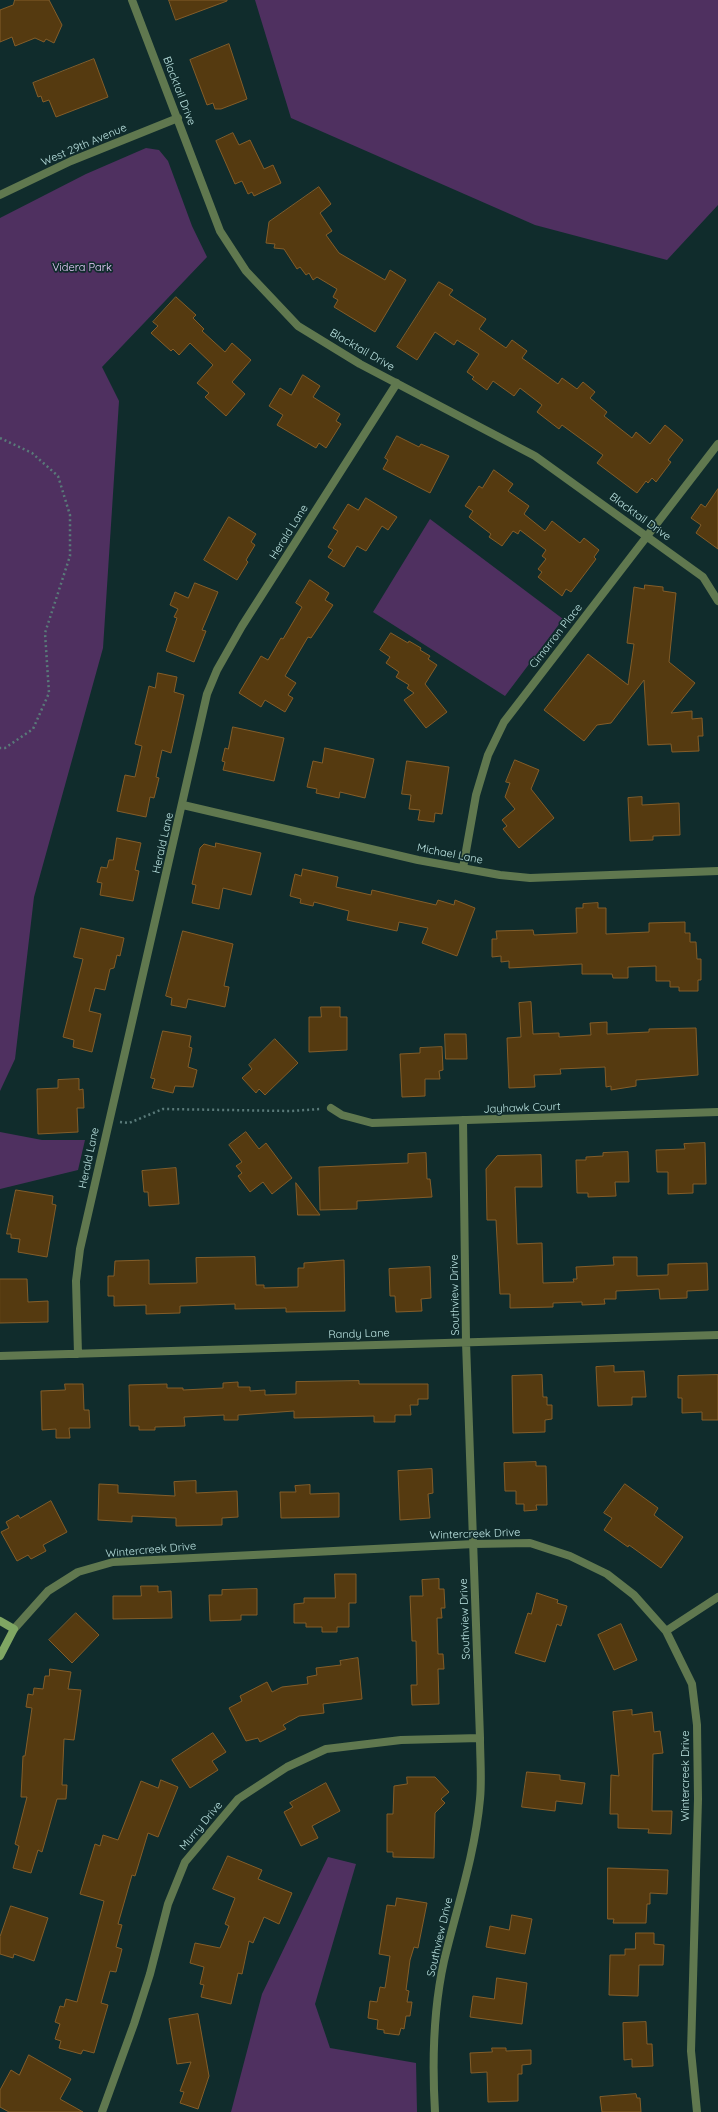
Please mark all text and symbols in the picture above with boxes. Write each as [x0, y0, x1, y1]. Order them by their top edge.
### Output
street label: Blacktail Drive [160, 55, 198, 127]
street label: West 29th Avenue [39, 121, 129, 169]
park label: Videra Park [52, 261, 112, 275]
street label: Blacktail Drive [327, 326, 397, 374]
street label: Blacktail Drive [607, 490, 673, 544]
street label: Herald Lane [267, 502, 311, 562]
street label: Cimarron Place [527, 601, 585, 671]
street label: Herald Lane [150, 811, 176, 875]
street label: Michael Lane [416, 841, 484, 867]
street label: Jayhawk Court [483, 1100, 561, 1116]
street label: Herald Lane [76, 1126, 102, 1190]
street label: Southview Drive [448, 1254, 462, 1336]
street label: Randy Lane [328, 1326, 390, 1342]
street label: Wintercreek Drive [429, 1526, 521, 1542]
street label: Wintercreek Drive [105, 1539, 197, 1561]
street label: Southview Drive [457, 1578, 473, 1660]
street label: Wintercreek Drive [679, 1731, 693, 1821]
street label: Murry Drive [177, 1799, 225, 1853]
street label: Southview Drive [424, 1896, 456, 1978]

